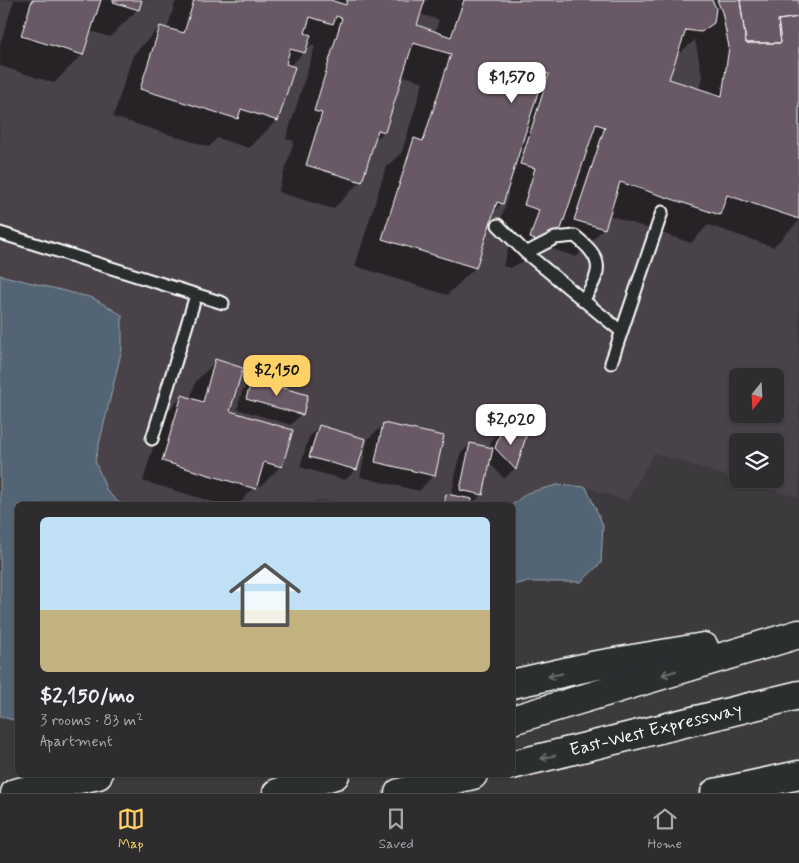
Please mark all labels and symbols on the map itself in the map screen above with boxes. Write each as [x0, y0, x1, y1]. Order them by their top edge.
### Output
pin: $1,570 [471, 62, 553, 104]
pin: $2,150 [236, 354, 318, 397]
north arrow [729, 368, 784, 422]
pin: $2,020 [470, 404, 552, 446]
one-way arrow [661, 669, 677, 679]
one-way arrow [547, 671, 563, 680]
street label: East-West Expressway [567, 697, 744, 762]
one-way arrow [540, 753, 556, 762]

